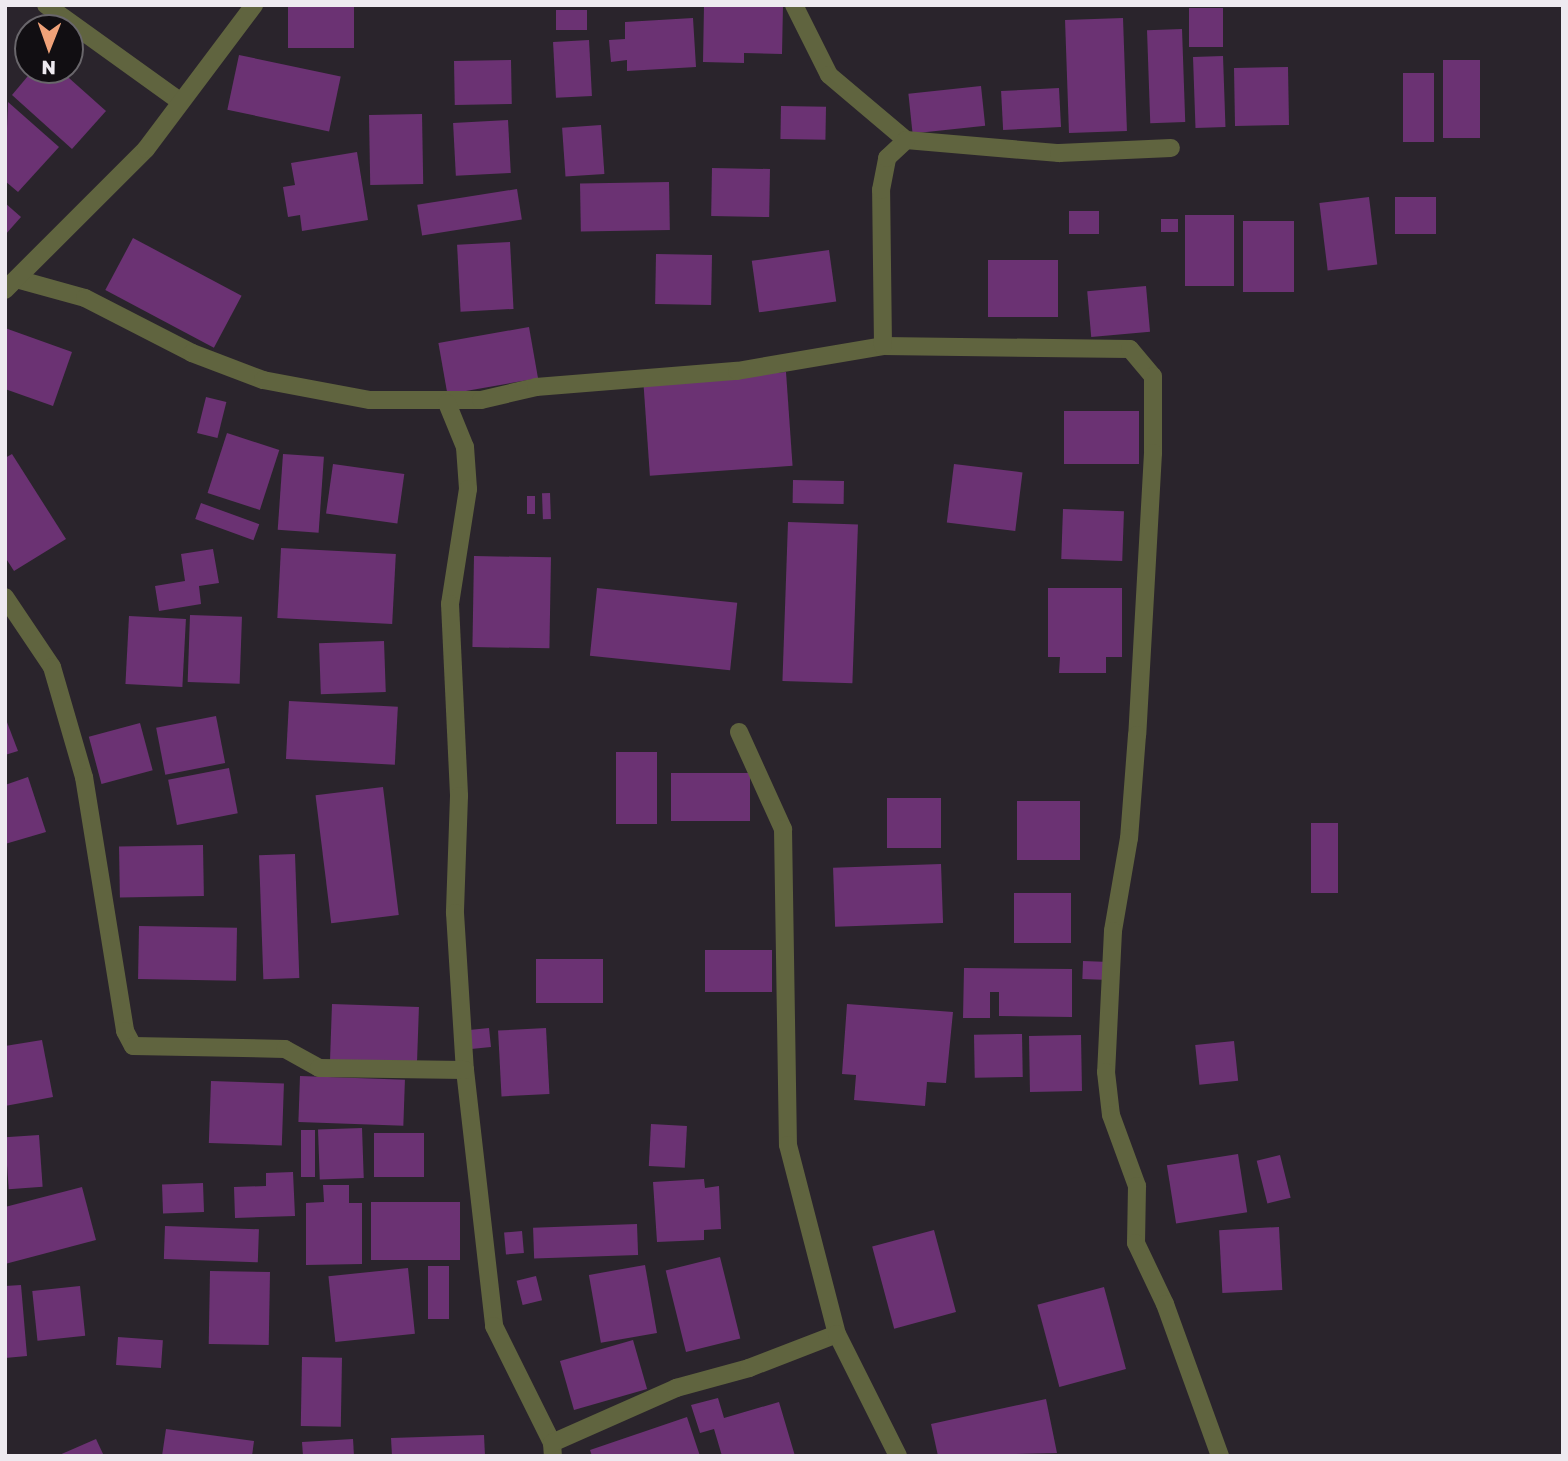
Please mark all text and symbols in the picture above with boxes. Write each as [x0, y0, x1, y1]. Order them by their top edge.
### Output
north arrow [14, 14, 84, 84]
text: N [41, 57, 56, 80]

